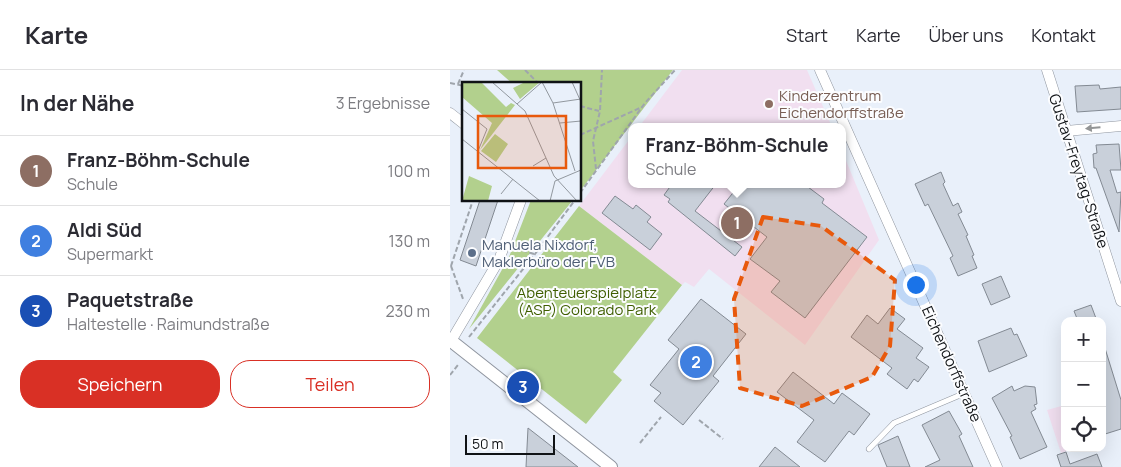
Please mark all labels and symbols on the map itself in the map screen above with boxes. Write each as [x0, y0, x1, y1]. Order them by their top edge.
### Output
inset map [462, 82, 581, 201]
place label: Kinderzentrum Eichendorffstraße [779, 85, 904, 123]
street label: Gustav-Freytag-Straße [1044, 91, 1114, 251]
marker: Kinderzentrum Eichendorffstraße [763, 98, 775, 110]
one-way arrow [1085, 124, 1101, 132]
pin: 1 [721, 204, 753, 242]
place label: Manuela Nixdorf, Maklerbüro der FVB [482, 234, 615, 272]
marker: Manuela Nixdorf, Maklerbüro der FVB [466, 247, 478, 259]
your location [903, 272, 929, 298]
park label: Abenteuerspielplatz (ASP) Colorado Park [517, 282, 657, 320]
street label: Eichendorffstraße [917, 303, 987, 426]
pin: 2 [680, 343, 712, 381]
pin: 3 [507, 368, 539, 406]
scale bar [465, 432, 555, 455]

